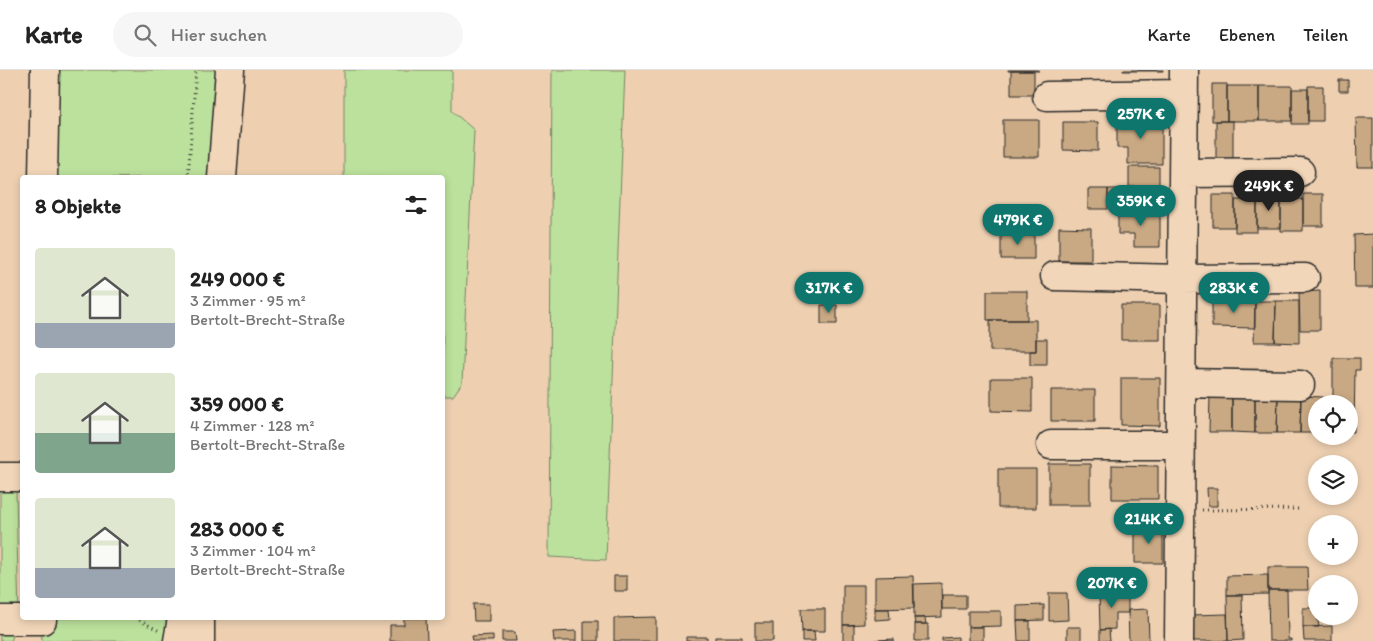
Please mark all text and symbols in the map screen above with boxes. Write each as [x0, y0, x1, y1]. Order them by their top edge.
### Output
search box [113, 12, 463, 57]
text: Karte [25, 20, 83, 49]
icon: search [131, 21, 159, 49]
text: Hier suchen [171, 23, 267, 46]
text: Karte [1148, 24, 1191, 46]
text: Ebenen [1219, 24, 1275, 46]
text: Teilen [1303, 24, 1348, 46]
pin: 257K € [1100, 98, 1182, 140]
text: 257K € [1117, 104, 1165, 123]
pin: 249K € [1228, 170, 1310, 212]
text: 249K € [1244, 176, 1294, 195]
pin: 359K € [1100, 184, 1182, 227]
icon: filters [402, 191, 430, 219]
text: 359K € [1117, 191, 1165, 210]
text: 8 Objekte [35, 193, 121, 218]
pin: 479K € [977, 204, 1059, 246]
text: 479K € [994, 210, 1042, 229]
text: 249 000 € [190, 266, 285, 291]
icon: home [75, 268, 135, 328]
pin: 317K € [788, 272, 870, 314]
pin: 283K € [1193, 272, 1275, 314]
text: 317K € [805, 278, 853, 297]
text: 283K € [1210, 278, 1258, 297]
text: 3 Zimmer · 95 m² [190, 291, 306, 310]
text: Bertolt-Brecht-Straße [190, 310, 345, 329]
text: 359 000 € [190, 391, 284, 416]
icon: home [75, 393, 135, 453]
map controls [1308, 395, 1358, 625]
button: locate [1308, 395, 1358, 445]
text: 4 Zimmer · 128 m² [190, 416, 314, 435]
text: Bertolt-Brecht-Straße [190, 435, 345, 454]
button: layers [1308, 455, 1358, 505]
pin: 214K € [1108, 502, 1190, 545]
text: 214K € [1125, 509, 1173, 528]
button: + [1308, 515, 1358, 565]
text: 283 000 € [190, 516, 284, 541]
icon: home [75, 518, 135, 578]
text: 3 Zimmer · 104 m² [190, 541, 316, 560]
text: Bertolt-Brecht-Straße [190, 560, 345, 579]
pin: 207K € [1071, 566, 1153, 609]
text: 207K € [1087, 573, 1137, 592]
button: − [1308, 575, 1358, 625]

